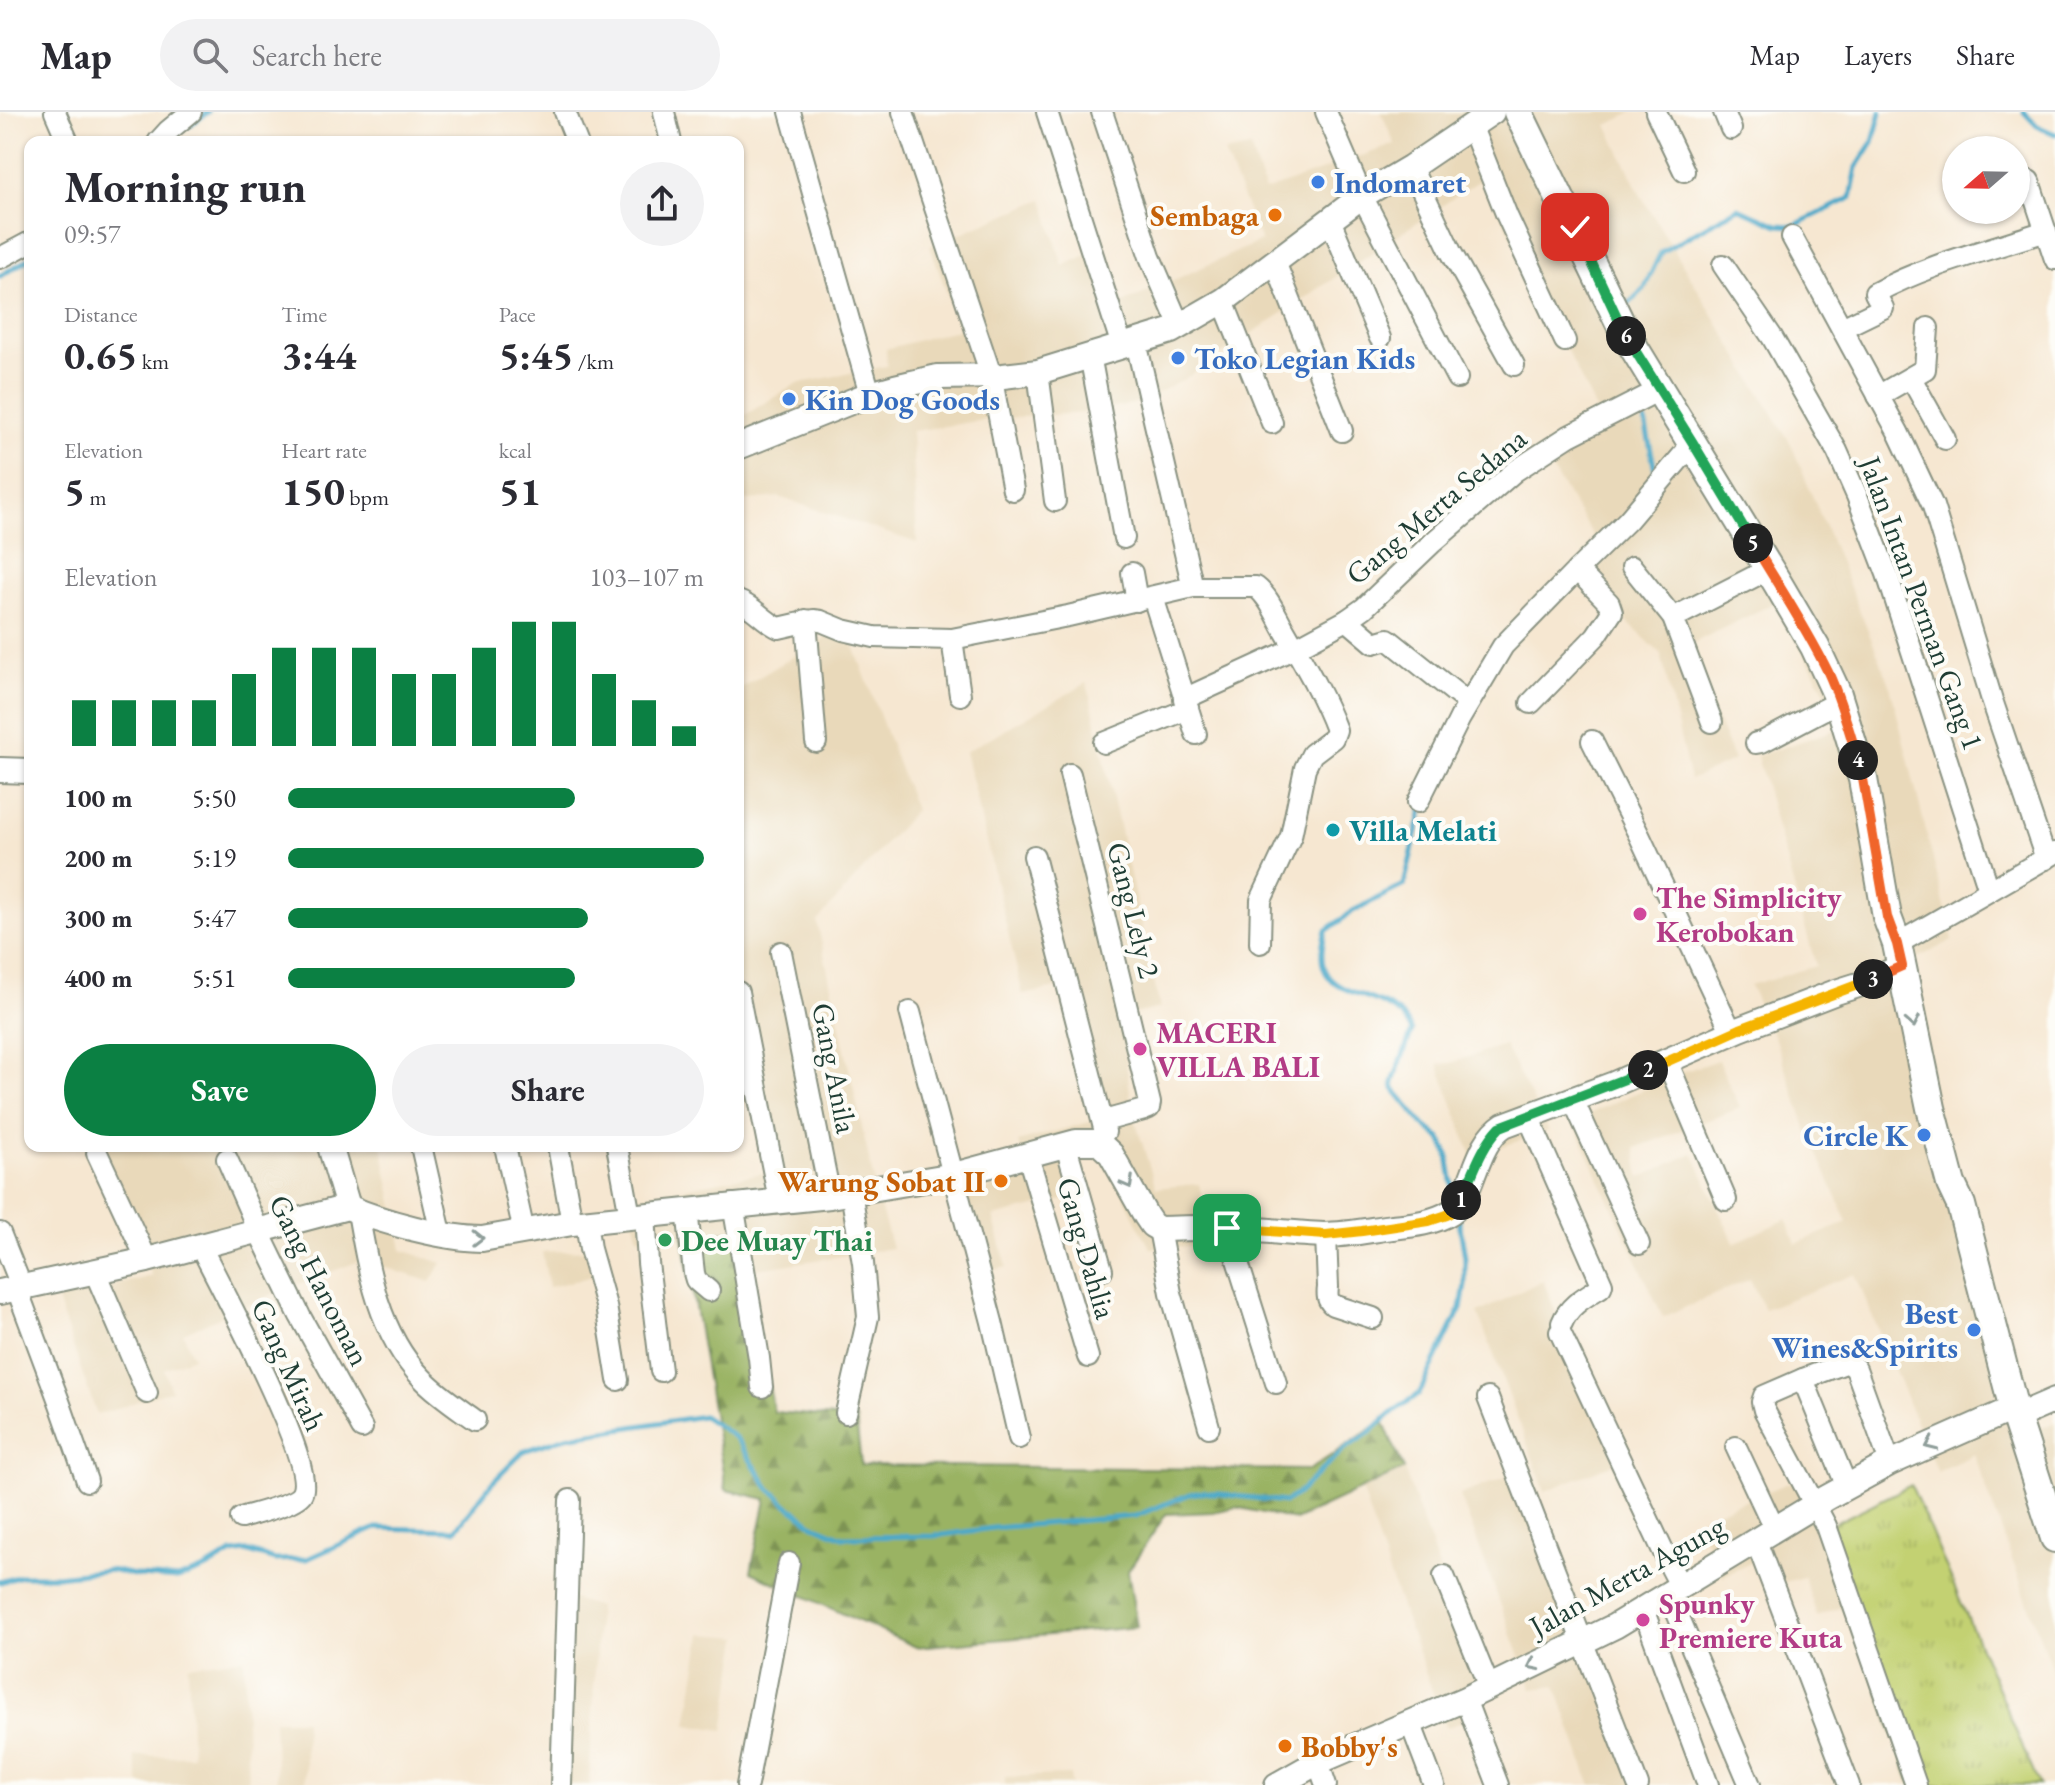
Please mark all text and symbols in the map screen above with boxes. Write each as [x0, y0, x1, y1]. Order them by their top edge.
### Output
search box [160, 19, 720, 91]
text: Map [40, 31, 112, 80]
icon: search [188, 33, 232, 77]
text: Search here [252, 36, 382, 75]
text: Map [1750, 37, 1800, 73]
text: Layers [1844, 37, 1912, 73]
text: Share [1956, 37, 2015, 73]
north arrow [1942, 136, 2030, 224]
map controls [1942, 136, 2030, 224]
text: Morning run [64, 158, 306, 215]
button: share [620, 162, 704, 246]
place label: Indomaret [1334, 163, 1467, 202]
marker: Indomaret [1309, 173, 1327, 191]
pin [1541, 193, 1609, 261]
place label: Sembaga [1150, 196, 1260, 235]
icon: check [1553, 205, 1597, 249]
marker: Sembaga [1266, 206, 1284, 224]
text: 09:57 [64, 217, 120, 251]
text: Distance [64, 300, 137, 329]
text: Time [281, 300, 327, 329]
text: Pace [499, 300, 536, 329]
pin: 6 [1606, 316, 1646, 356]
text: 6 [1620, 321, 1632, 350]
text: 0.65 [64, 329, 137, 381]
text: 3:44 [281, 329, 356, 381]
text: 5:45 [499, 329, 573, 381]
place label: Toko Legian Kids [1194, 339, 1415, 378]
text: km [137, 347, 169, 376]
text: /km [573, 347, 614, 376]
marker: Toko Legian Kids [1169, 349, 1187, 367]
place label: Kin Dog Goods [805, 380, 1000, 419]
marker: Kin Dog Goods [780, 390, 798, 408]
street label: Gang Merta Sedana [1337, 419, 1535, 593]
text: Elevation [64, 436, 143, 465]
text: Heart rate [281, 436, 367, 465]
text: kcal [499, 436, 532, 465]
street label: Jalan Intan Perman Gang 1 [1850, 448, 1993, 755]
text: 5 [64, 465, 85, 517]
text: 150 [281, 465, 345, 517]
text: 51 [499, 465, 541, 517]
text: m [85, 483, 107, 512]
text: bpm [345, 483, 389, 512]
pin: 5 [1733, 523, 1773, 563]
text: 5 [1747, 528, 1759, 557]
text: Elevation [64, 560, 158, 594]
text: 103–107 m [589, 560, 704, 594]
pin: 4 [1838, 740, 1878, 780]
text: 4 [1852, 745, 1864, 774]
text: 100 m [64, 781, 132, 815]
text: 5:50 [192, 781, 236, 815]
place label: Villa Melati [1349, 811, 1497, 850]
marker: Villa Melati [1324, 821, 1342, 839]
street label: Gang Lely 2 [1098, 838, 1170, 983]
text: 200 m [64, 841, 132, 875]
text: 5:19 [192, 841, 236, 875]
place label: The Simplicity Kerobokan [1656, 878, 1842, 951]
text: 300 m [64, 901, 132, 935]
text: 5:47 [192, 901, 236, 935]
marker: The Simplicity Kerobokan [1631, 905, 1649, 923]
pin: 3 [1853, 959, 1893, 999]
text: 400 m [64, 961, 132, 995]
text: 5:51 [192, 961, 236, 995]
text: 3 [1867, 964, 1879, 993]
street label: Gang Anila [803, 1000, 867, 1136]
place label: MACERI VILLA BALI [1156, 1013, 1320, 1086]
one-way arrow [1904, 1015, 1921, 1029]
marker: MACERI VILLA BALI [1131, 1040, 1149, 1058]
button: Save [64, 1044, 376, 1136]
button: Share [392, 1044, 704, 1136]
pin: 2 [1628, 1050, 1668, 1090]
text: 2 [1642, 1055, 1654, 1084]
place label: Circle K [1803, 1116, 1909, 1155]
marker: Circle K [1915, 1126, 1933, 1144]
place label: Warung Sobat II [777, 1162, 985, 1201]
marker: Warung Sobat II [992, 1172, 1010, 1190]
street label: Gang Dahlia [1048, 1173, 1126, 1323]
one-way arrow [1118, 1175, 1133, 1189]
pin: 1 [1441, 1180, 1481, 1220]
text: 1 [1455, 1185, 1467, 1214]
street label: Gang Hanoman [260, 1188, 380, 1372]
pin [1193, 1194, 1261, 1262]
icon: arrive [1205, 1206, 1249, 1250]
place label: Dee Muay Thai [681, 1221, 873, 1260]
one-way arrow [472, 1229, 485, 1247]
marker: Dee Muay Thai [656, 1231, 674, 1249]
street label: Gang Mirah [243, 1293, 335, 1437]
place label: Best Wines&Spirits [1772, 1294, 1959, 1367]
marker: Best Wines&Spirits [1965, 1321, 1983, 1339]
one-way arrow [1925, 1435, 1939, 1451]
street label: Jalan Merta Agung [1520, 1506, 1732, 1647]
place label: Spunky Premiere Kuta [1659, 1584, 1843, 1657]
marker: Spunky Premiere Kuta [1634, 1611, 1652, 1629]
one-way arrow [1526, 1655, 1541, 1671]
place label: Bobby's [1301, 1727, 1398, 1766]
marker: Bobby's [1276, 1737, 1294, 1755]

